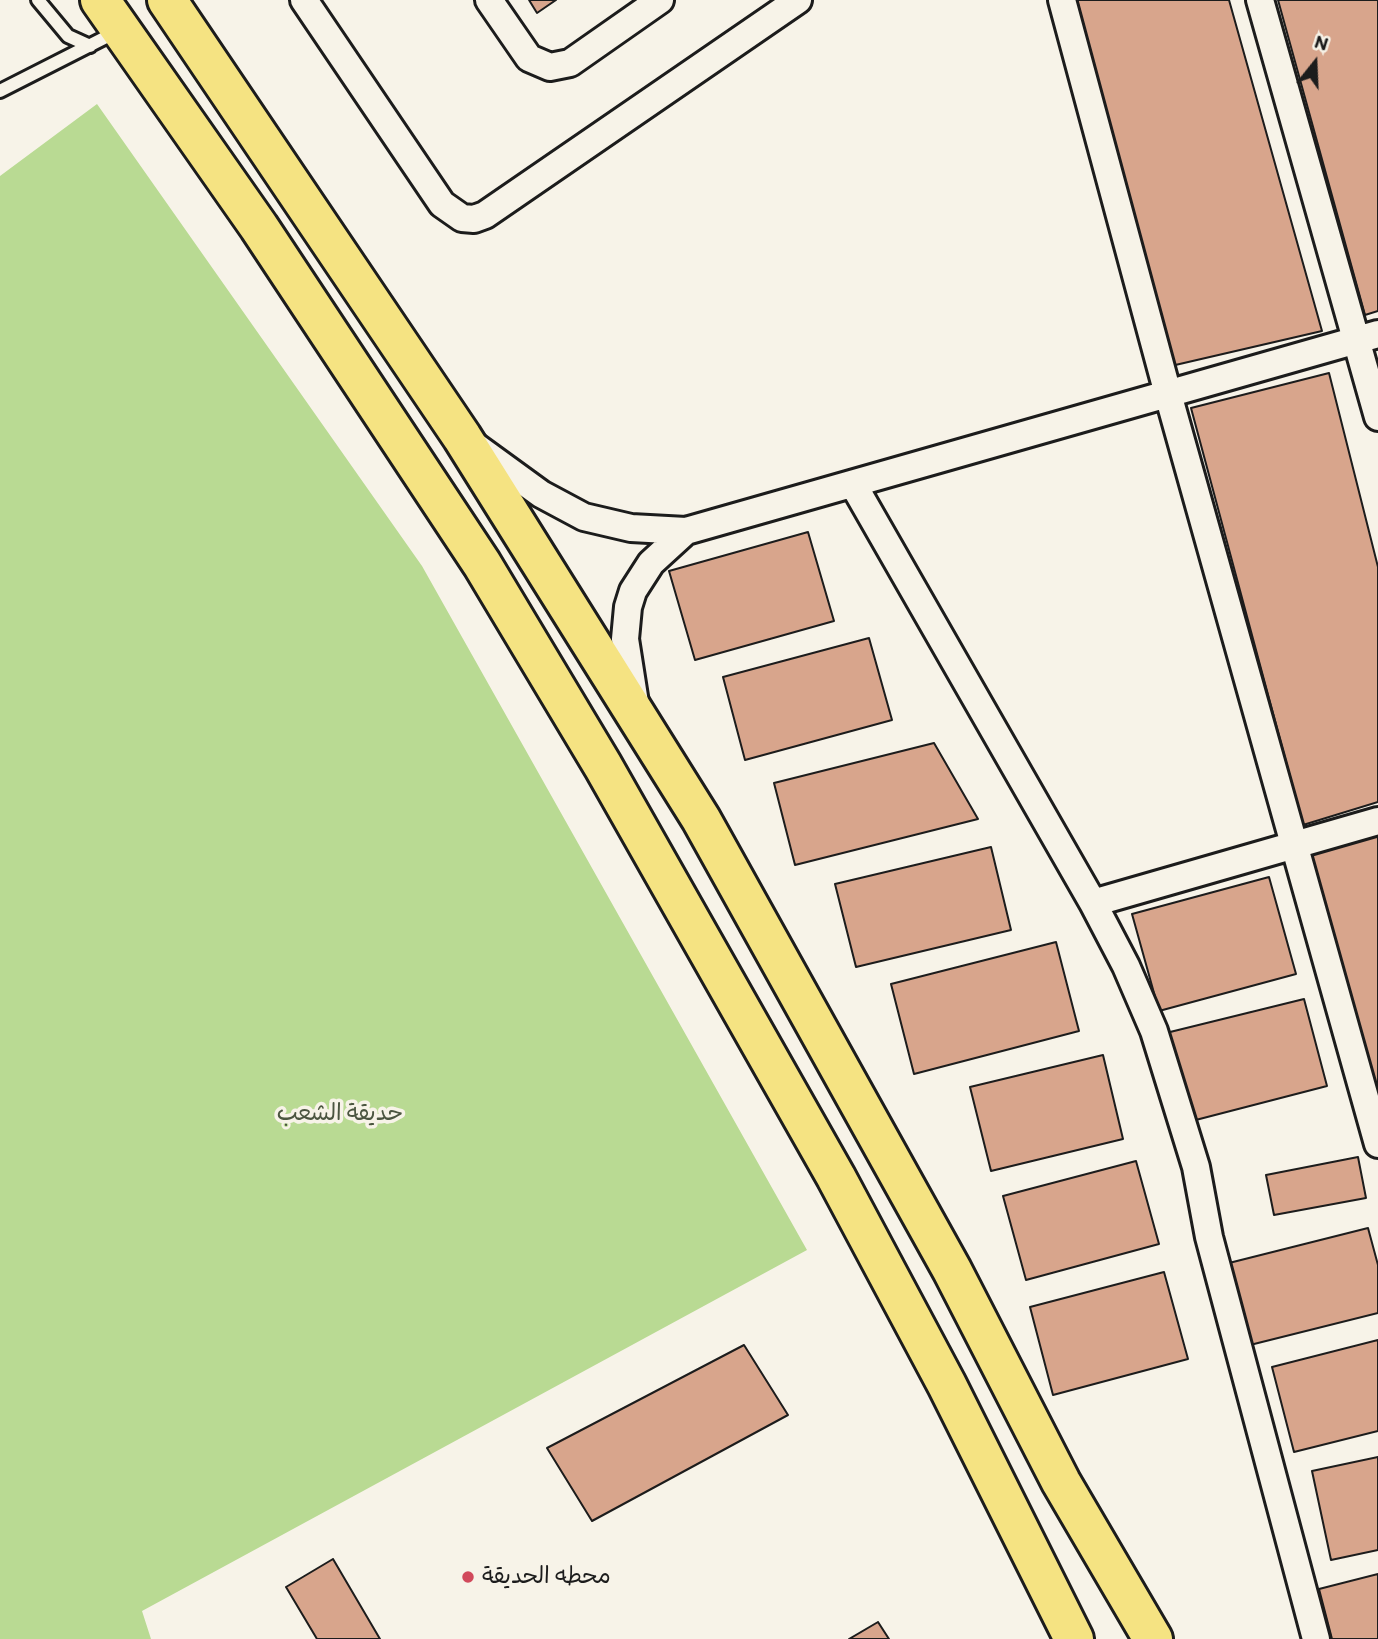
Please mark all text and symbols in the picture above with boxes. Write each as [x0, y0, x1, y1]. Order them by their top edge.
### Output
north arrow [1280, 28, 1350, 98]
text: N [1312, 30, 1331, 55]
park label: حديقة الشعب [277, 1100, 403, 1128]
place label: محطه الحديقة [482, 1563, 611, 1591]
marker: محطه الحديقة [460, 1569, 476, 1585]

